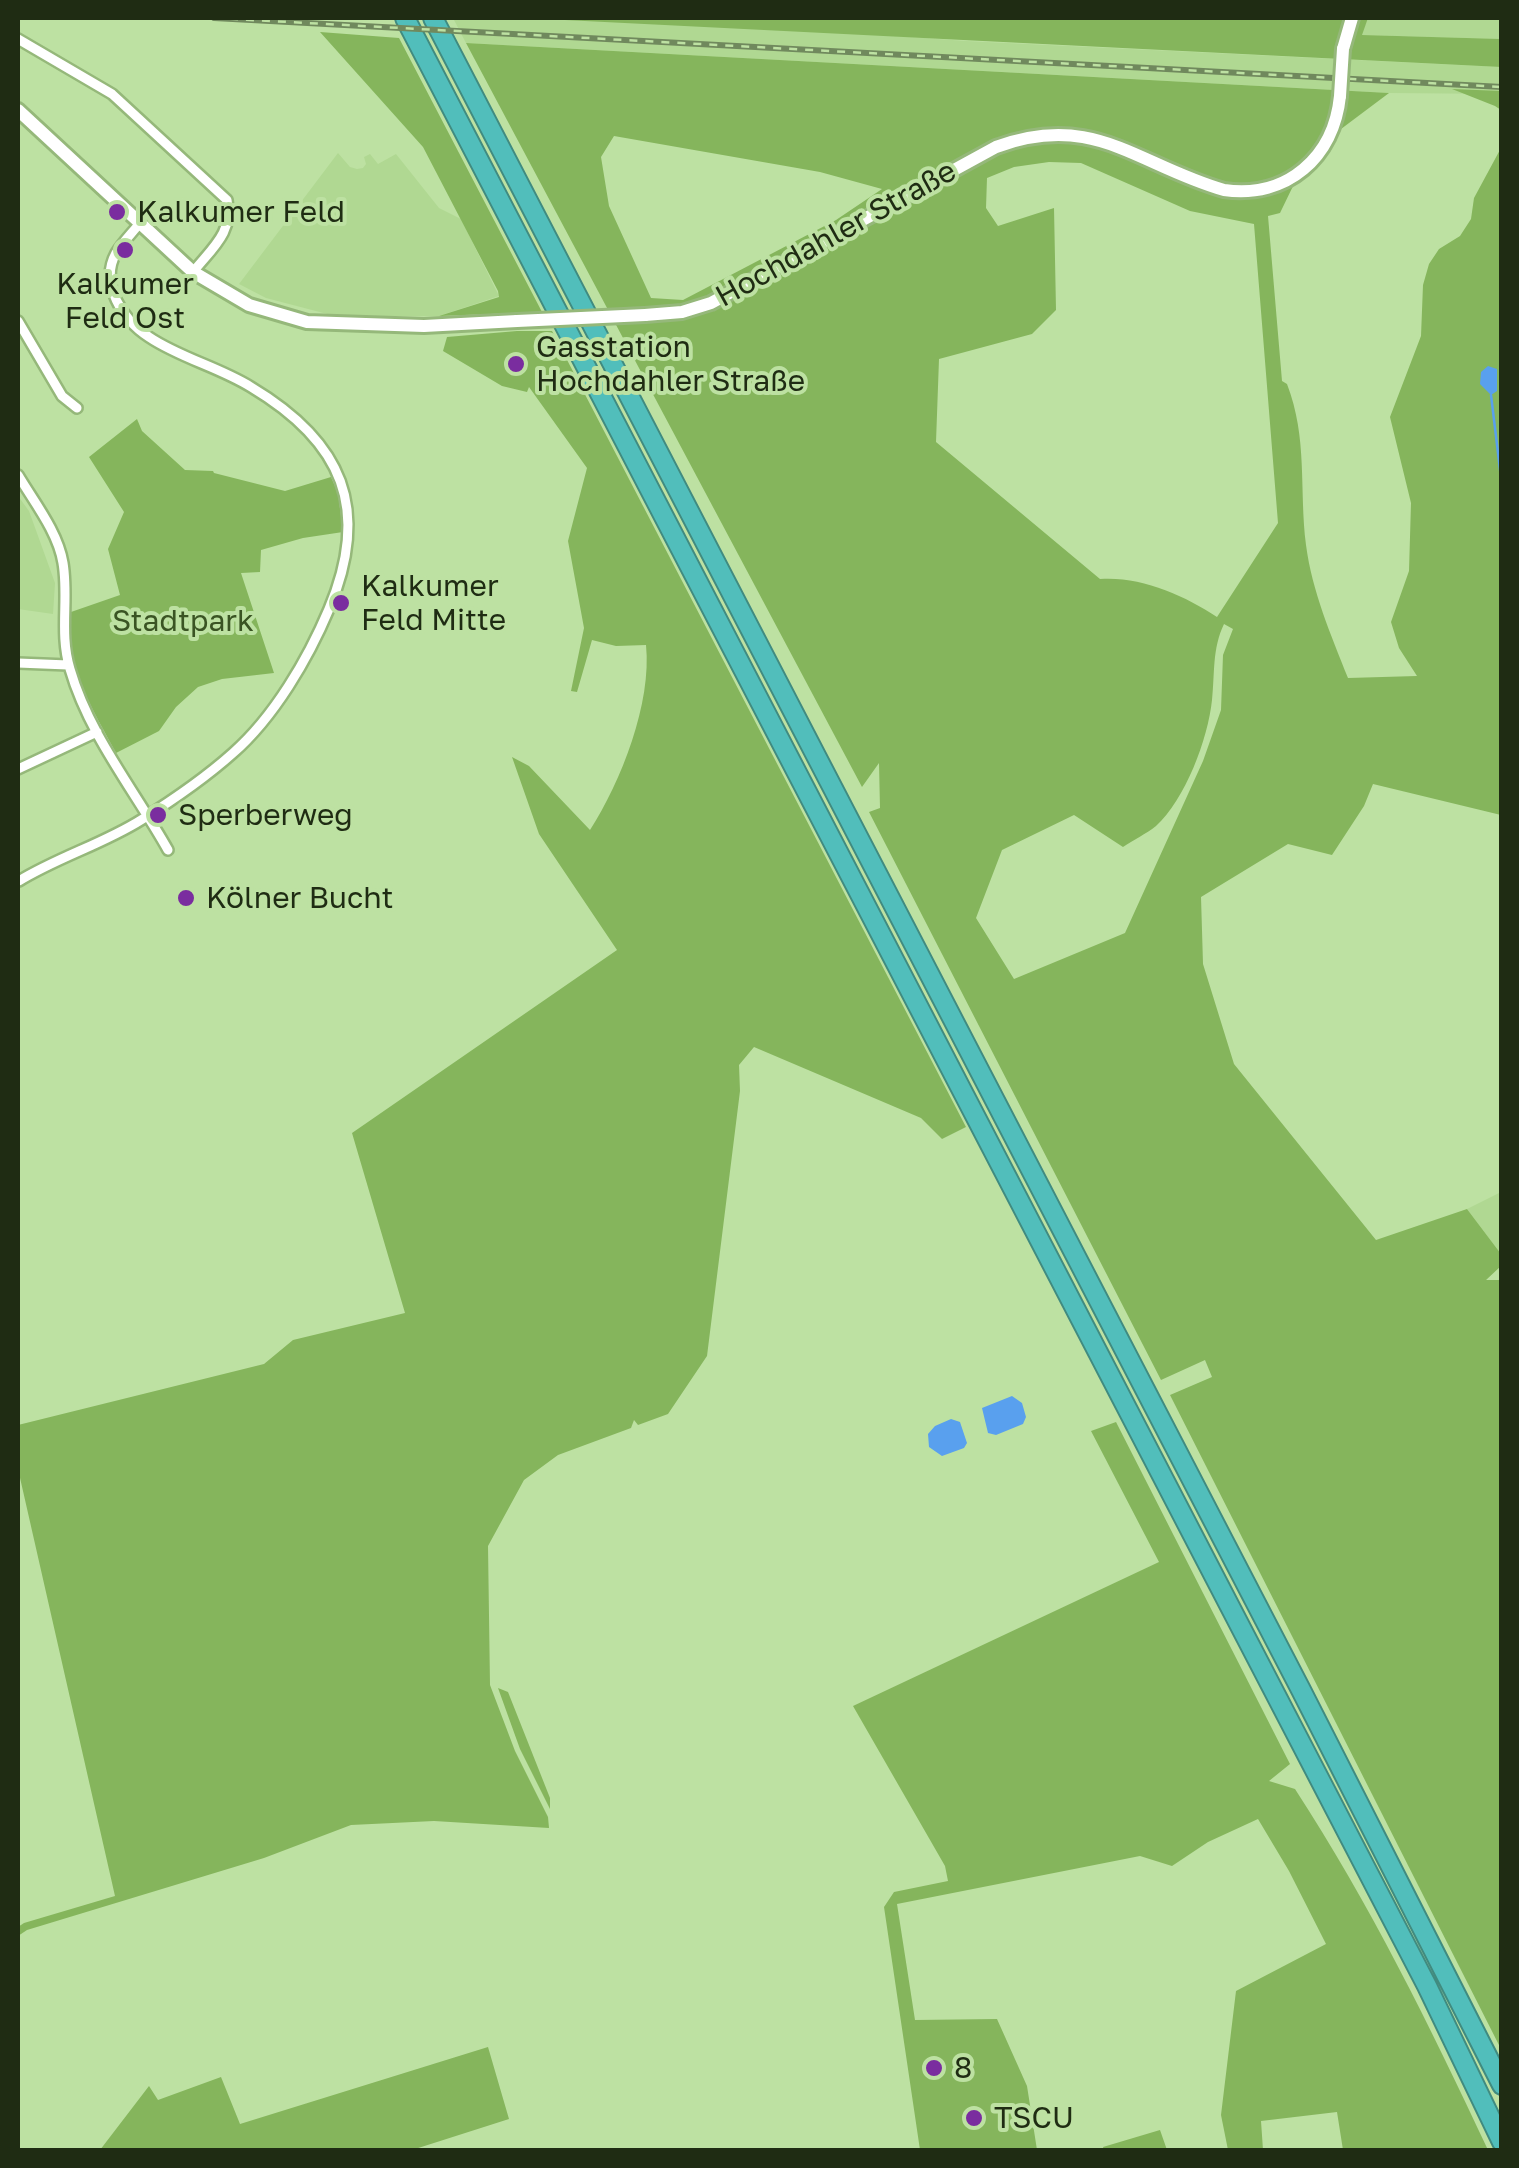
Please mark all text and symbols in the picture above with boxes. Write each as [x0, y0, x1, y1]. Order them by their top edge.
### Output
street label: Hochdahler Straße [710, 153, 962, 315]
place label: Kalkumer Feld [137, 194, 345, 230]
marker: Kalkumer Feld [106, 201, 128, 223]
marker: Kalkumer Feld Ost [114, 239, 136, 261]
place label: Kalkumer Feld Ost [56, 266, 194, 336]
place label: Gasstation Hochdahler Straße [536, 329, 805, 400]
marker: Gasstation Hochdahler Straße [505, 353, 527, 375]
place label: Kalkumer Feld Mitte [361, 568, 506, 638]
marker: Kalkumer Feld Mitte [330, 592, 352, 614]
park label: Stadtpark [112, 603, 254, 639]
place label: Sperberweg [178, 797, 353, 833]
marker: Sperberweg [147, 804, 169, 826]
place label: Kölner Bucht [206, 880, 393, 916]
marker: Kölner Bucht [175, 887, 197, 909]
place label: 8 [954, 2050, 972, 2086]
marker: 8 [923, 2057, 945, 2079]
place label: TSCU [994, 2100, 1074, 2136]
marker: TSCU [963, 2107, 985, 2129]

